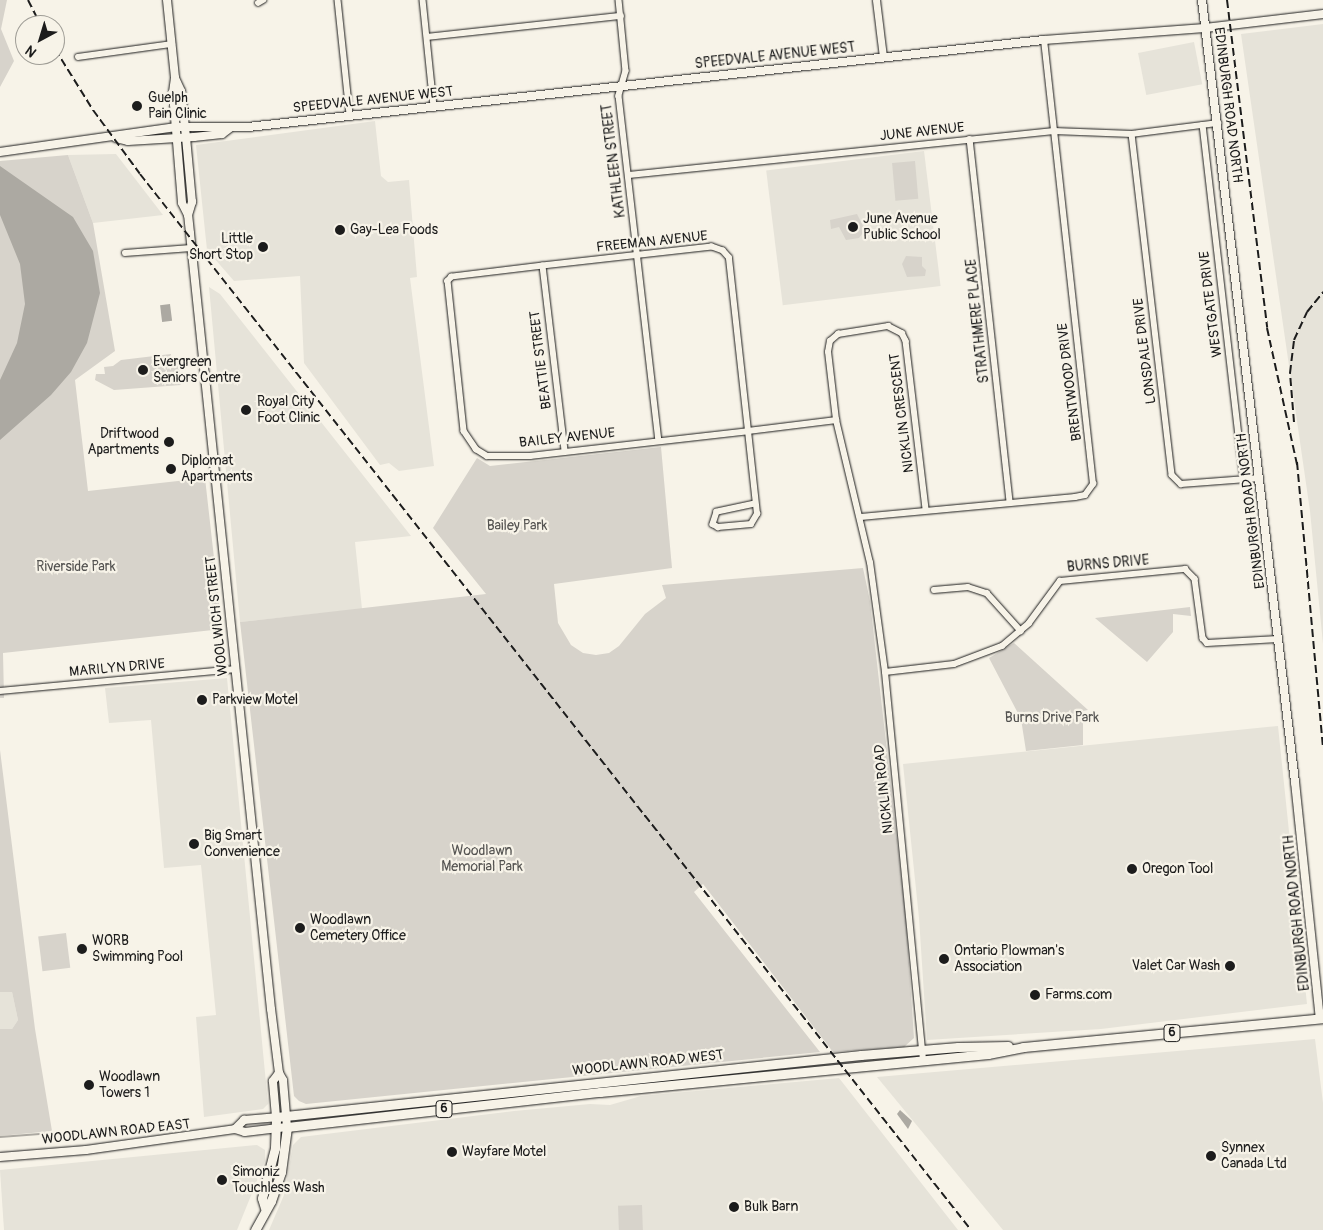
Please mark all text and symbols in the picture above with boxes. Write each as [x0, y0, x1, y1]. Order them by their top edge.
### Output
north arrow [15, 15, 65, 65]
street label: EDINBURGH ROAD NORTH [1210, 26, 1246, 184]
street label: SPEEDVALE AVENUE WEST [694, 39, 856, 73]
text: N [22, 42, 40, 61]
street label: SPEEDVALE AVENUE WEST [292, 83, 454, 117]
place label: Guelph Pain Clinic [148, 90, 207, 122]
marker: Guelph Pain Clinic [130, 99, 144, 113]
street label: KATHLEEN STREET [599, 103, 629, 219]
street label: JUNE AVENUE [879, 119, 965, 145]
place label: June Avenue Public School [863, 211, 941, 243]
marker: June Avenue Public School [847, 221, 859, 233]
place label: Gay-Lea Foods [350, 222, 438, 238]
marker: Gay-Lea Foods [334, 224, 346, 236]
street label: FREEMAN AVENUE [595, 228, 709, 256]
place label: Little Short Stop [189, 231, 253, 264]
marker: Little Short Stop [257, 241, 269, 253]
street label: WESTGATE DRIVE [1196, 250, 1226, 358]
street label: STRATHMERE PLACE [963, 258, 993, 384]
street label: LONSDALE DRIVE [1130, 297, 1160, 405]
street label: BEATTIE STREET [527, 310, 555, 410]
street label: BRENTWOOD DRIVE [1054, 322, 1086, 442]
street label: NICKLIN CRESCENT [886, 352, 918, 474]
place label: Evergreen Seniors Centre [153, 354, 240, 387]
marker: Evergreen Seniors Centre [137, 364, 149, 376]
place label: Royal City Foot Clinic [257, 394, 320, 427]
marker: Royal City Foot Clinic [239, 403, 253, 417]
street label: BAILEY AVENUE [518, 425, 616, 451]
place label: Driftwood Apartments [87, 426, 159, 458]
street label: EDINBURGH ROAD NORTH [1233, 432, 1269, 590]
marker: Driftwood Apartments [163, 436, 175, 448]
place label: Diplomat Apartments [181, 453, 253, 486]
marker: Diplomat Apartments [165, 463, 177, 475]
park label: Bailey Park [487, 518, 547, 534]
street label: BURNS DRIVE [1066, 552, 1150, 576]
street label: WOOLWICH STREET [202, 555, 232, 677]
park label: Riverside Park [36, 559, 116, 575]
street label: MARILYN DRIVE [68, 655, 166, 681]
place label: Parkview Motel [212, 692, 298, 708]
marker: Parkview Motel [196, 694, 208, 706]
park label: Burns Drive Park [1005, 710, 1099, 726]
street label: NICKLIN ROAD [871, 744, 897, 834]
place label: Big Smart Convenience [204, 828, 280, 860]
street label: EDINBURGH ROAD NORTH [1280, 834, 1314, 992]
marker: Big Smart Convenience [188, 838, 200, 850]
park label: Woodlawn Memorial Park [441, 843, 523, 876]
place label: Oregon Tool [1142, 861, 1213, 877]
marker: Oregon Tool [1126, 863, 1138, 875]
place label: Woodlawn Cemetery Office [310, 912, 406, 944]
marker: Woodlawn Cemetery Office [294, 922, 306, 934]
place label: WORB Swimming Pool [92, 933, 183, 966]
marker: WORB Swimming Pool [76, 943, 88, 955]
place label: Ontario Plowman's Association [954, 943, 1064, 976]
marker: Ontario Plowman's Association [938, 953, 950, 965]
place label: Valet Car Wash [1132, 958, 1220, 974]
marker: Valet Car Wash [1224, 960, 1236, 972]
place label: Farms.com [1045, 987, 1112, 1003]
marker: Farms.com [1029, 989, 1041, 1001]
road number: 6 [1163, 1024, 1181, 1042]
street label: WOODLAWN ROAD WEST [571, 1047, 725, 1079]
place label: Woodlawn Towers 1 [99, 1069, 160, 1102]
marker: Woodlawn Towers 1 [83, 1079, 95, 1091]
road number: 6 [435, 1100, 453, 1118]
street label: WOODLAWN ROAD EAST [41, 1116, 191, 1148]
place label: Synnex Canada Ltd [1221, 1140, 1287, 1172]
place label: Wayfare Motel [462, 1144, 546, 1160]
marker: Wayfare Motel [446, 1146, 458, 1158]
marker: Synnex Canada Ltd [1205, 1150, 1217, 1162]
place label: Simoniz Touchless Wash [232, 1164, 324, 1196]
marker: Simoniz Touchless Wash [216, 1174, 228, 1186]
place label: Bulk Barn [744, 1199, 799, 1215]
marker: Bulk Barn [728, 1201, 740, 1213]

